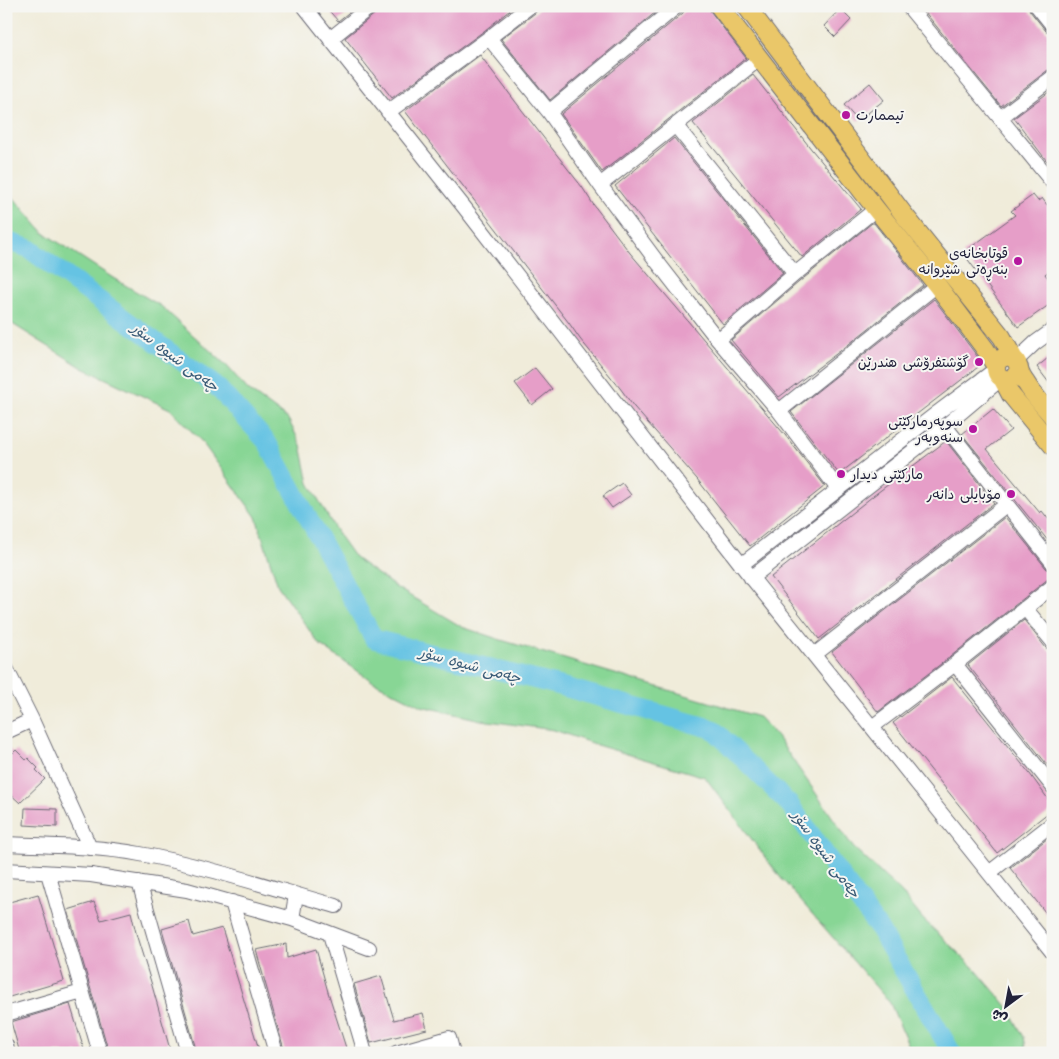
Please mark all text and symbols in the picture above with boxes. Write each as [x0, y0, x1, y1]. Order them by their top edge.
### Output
place label: تیممارت [856, 105, 905, 127]
marker: تیممارت [840, 109, 852, 121]
place label: قوتابخانەی بنەڕەتی شێروانە [919, 243, 1008, 282]
marker: قوتابخانەی بنەڕەتی شێروانە [1012, 255, 1024, 267]
water label: چەمی شیوە سۆر [124, 316, 224, 399]
place label: گۆشتفرۆشی هندرێن [858, 352, 969, 374]
marker: گۆشتفرۆشی هندرێن [973, 356, 985, 368]
place label: سوپەرمارکێتی سنەوبەر [888, 411, 963, 449]
marker: سوپەرمارکێتی سنەوبەر [967, 423, 979, 435]
place label: مارکێتی دیدار [850, 464, 923, 486]
marker: مارکێتی دیدار [835, 468, 847, 480]
place label: مۆبایلی دانەر [926, 484, 1001, 506]
marker: مۆبایلی دانەر [1005, 488, 1017, 500]
water label: چەمی شیوە سۆر [414, 640, 524, 691]
water label: چەمی شیوە سۆر [784, 804, 866, 904]
north arrow [982, 982, 1032, 1032]
text: ش [987, 1003, 1012, 1030]

